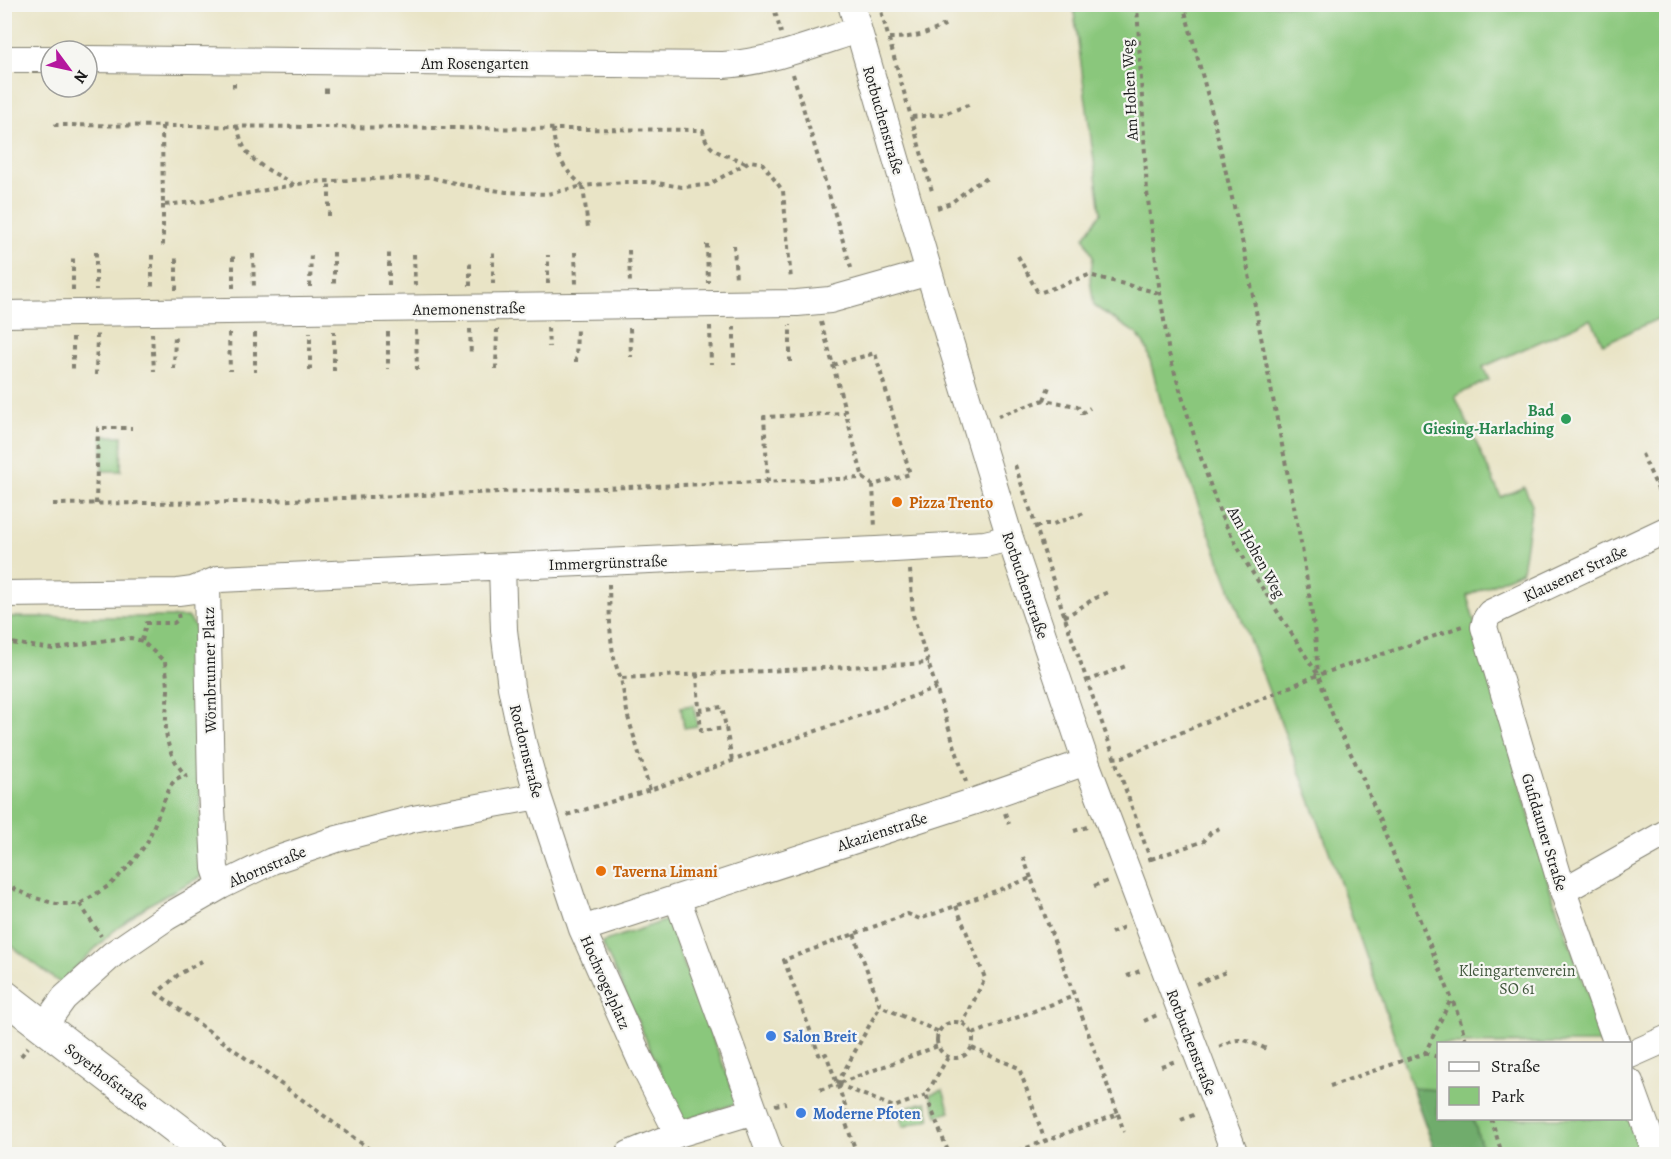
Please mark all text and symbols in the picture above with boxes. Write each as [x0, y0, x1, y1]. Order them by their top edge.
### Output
north arrow [39, 39, 99, 99]
street label: Am Hohen Weg [1116, 39, 1144, 142]
street label: Am Rosengarten [420, 53, 529, 75]
street label: Rotbuchenstraße [857, 63, 909, 177]
text: N [68, 66, 93, 88]
street label: Anemonenstraße [411, 297, 526, 321]
place label: Bad Giesing-Harlaching [1423, 400, 1555, 440]
marker: Bad Giesing-Harlaching [1559, 412, 1573, 426]
place label: Pizza Trento [909, 492, 993, 514]
marker: Pizza Trento [890, 495, 904, 509]
street label: Am Hohen Weg [1221, 502, 1290, 602]
street label: Rotbuchenstraße [996, 529, 1054, 642]
street label: Klausener Straße [1520, 540, 1631, 608]
street label: Immergrünstraße [548, 550, 668, 576]
street label: Wörnbrunner Platz [198, 607, 222, 734]
street label: Rotdornstraße [504, 702, 548, 800]
street label: Gufidauner Straße [1516, 771, 1572, 894]
street label: Akazienstraße [833, 807, 930, 857]
street label: Ahornstraße [224, 841, 310, 893]
place label: Taverna Limani [613, 861, 718, 883]
marker: Taverna Limani [594, 864, 608, 878]
street label: Hochvogelplatz [574, 932, 636, 1033]
park label: Kleingartenverein SO 61 [1458, 960, 1576, 1000]
street label: Rotbuchenstraße [1161, 986, 1221, 1099]
place label: Salon Breit [783, 1026, 858, 1048]
marker: Salon Breit [764, 1029, 778, 1043]
street label: Soyerhofstraße [60, 1038, 153, 1116]
legend [1437, 1042, 1632, 1120]
text: Straße [1491, 1054, 1540, 1078]
text: Park [1491, 1084, 1525, 1108]
place label: Moderne Pfoten [813, 1103, 921, 1125]
marker: Moderne Pfoten [794, 1106, 808, 1120]

